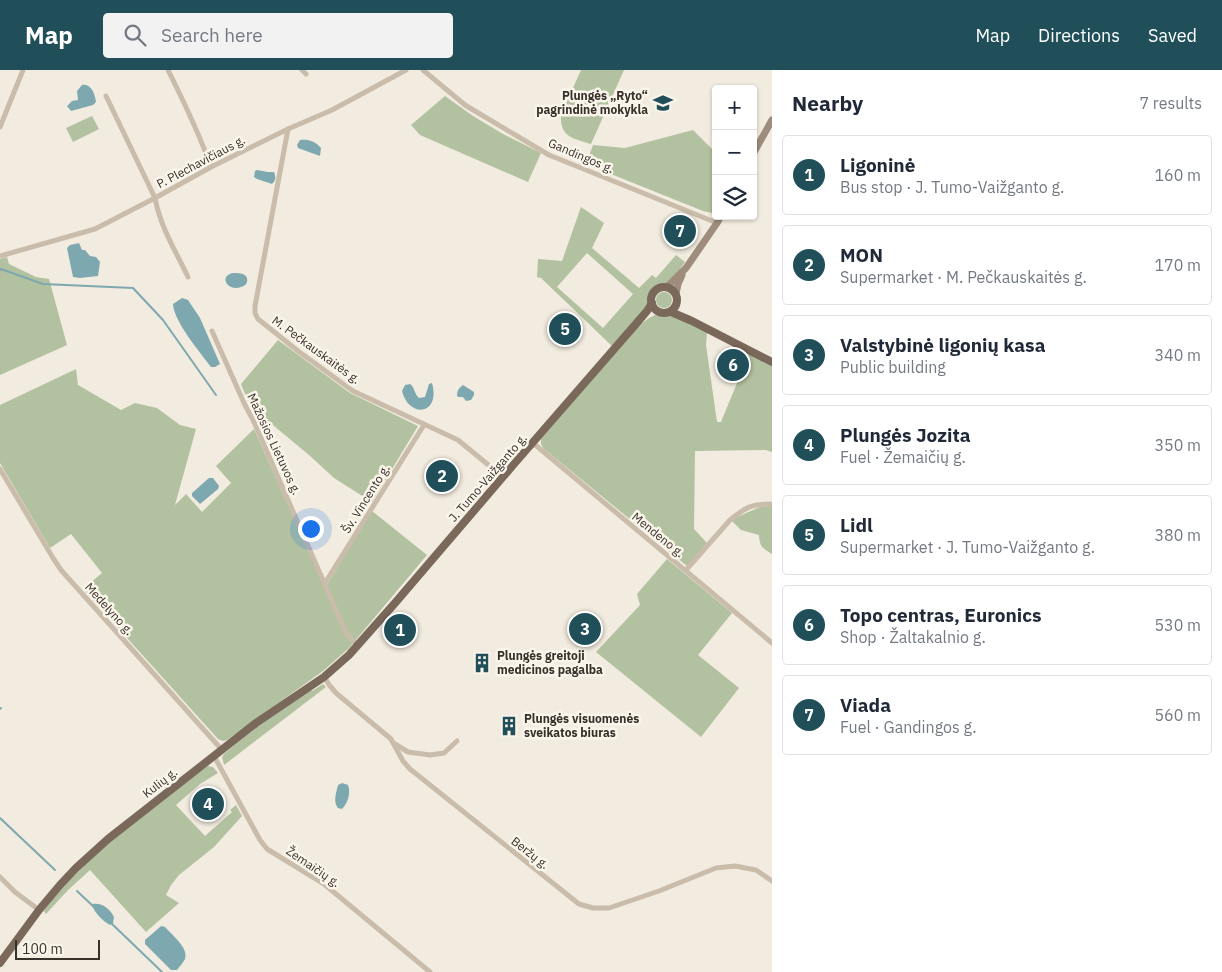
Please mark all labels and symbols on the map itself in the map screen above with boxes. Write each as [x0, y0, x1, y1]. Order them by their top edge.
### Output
place label: Plungės „Ryto“ pagrindinė mokykla [536, 88, 648, 117]
school or university icon: Plungės „Ryto“ pagrindinė mokykla [652, 92, 674, 114]
street label: P. Plechavičiaus g. [154, 132, 248, 191]
street label: Gandingos g. [546, 135, 616, 176]
pin: 7 [664, 212, 696, 250]
pin: 5 [549, 310, 581, 348]
street label: M. Pečkauskaitės g. [269, 312, 363, 387]
pin: 6 [717, 346, 749, 384]
street label: Mažosios Lietuvos g. [244, 391, 305, 497]
street label: J. Tumo-Vaižganto g. [445, 431, 530, 525]
pin: 2 [426, 457, 458, 495]
street label: Šv. Vincento g. [338, 462, 393, 536]
street label: Mendeno g. [629, 509, 687, 560]
your location [298, 516, 324, 542]
street label: Medelyno g. [82, 579, 137, 638]
pin: 3 [569, 610, 601, 648]
pin: 1 [384, 611, 416, 649]
place label: Plungės greitoji medicinos pagalba [497, 648, 603, 677]
building icon: Plungės greitoji medicinos pagalba [471, 652, 493, 674]
place label: Plungės visuomenės sveikatos biuras [524, 711, 639, 740]
building icon: Plungės visuomenės sveikatos biuras [498, 715, 520, 737]
street label: Kulių g. [139, 764, 180, 801]
pin: 4 [192, 785, 224, 823]
street label: Beržų g. [508, 833, 552, 872]
street label: Žemaičių g. [283, 843, 343, 890]
scale bar [15, 937, 100, 960]

